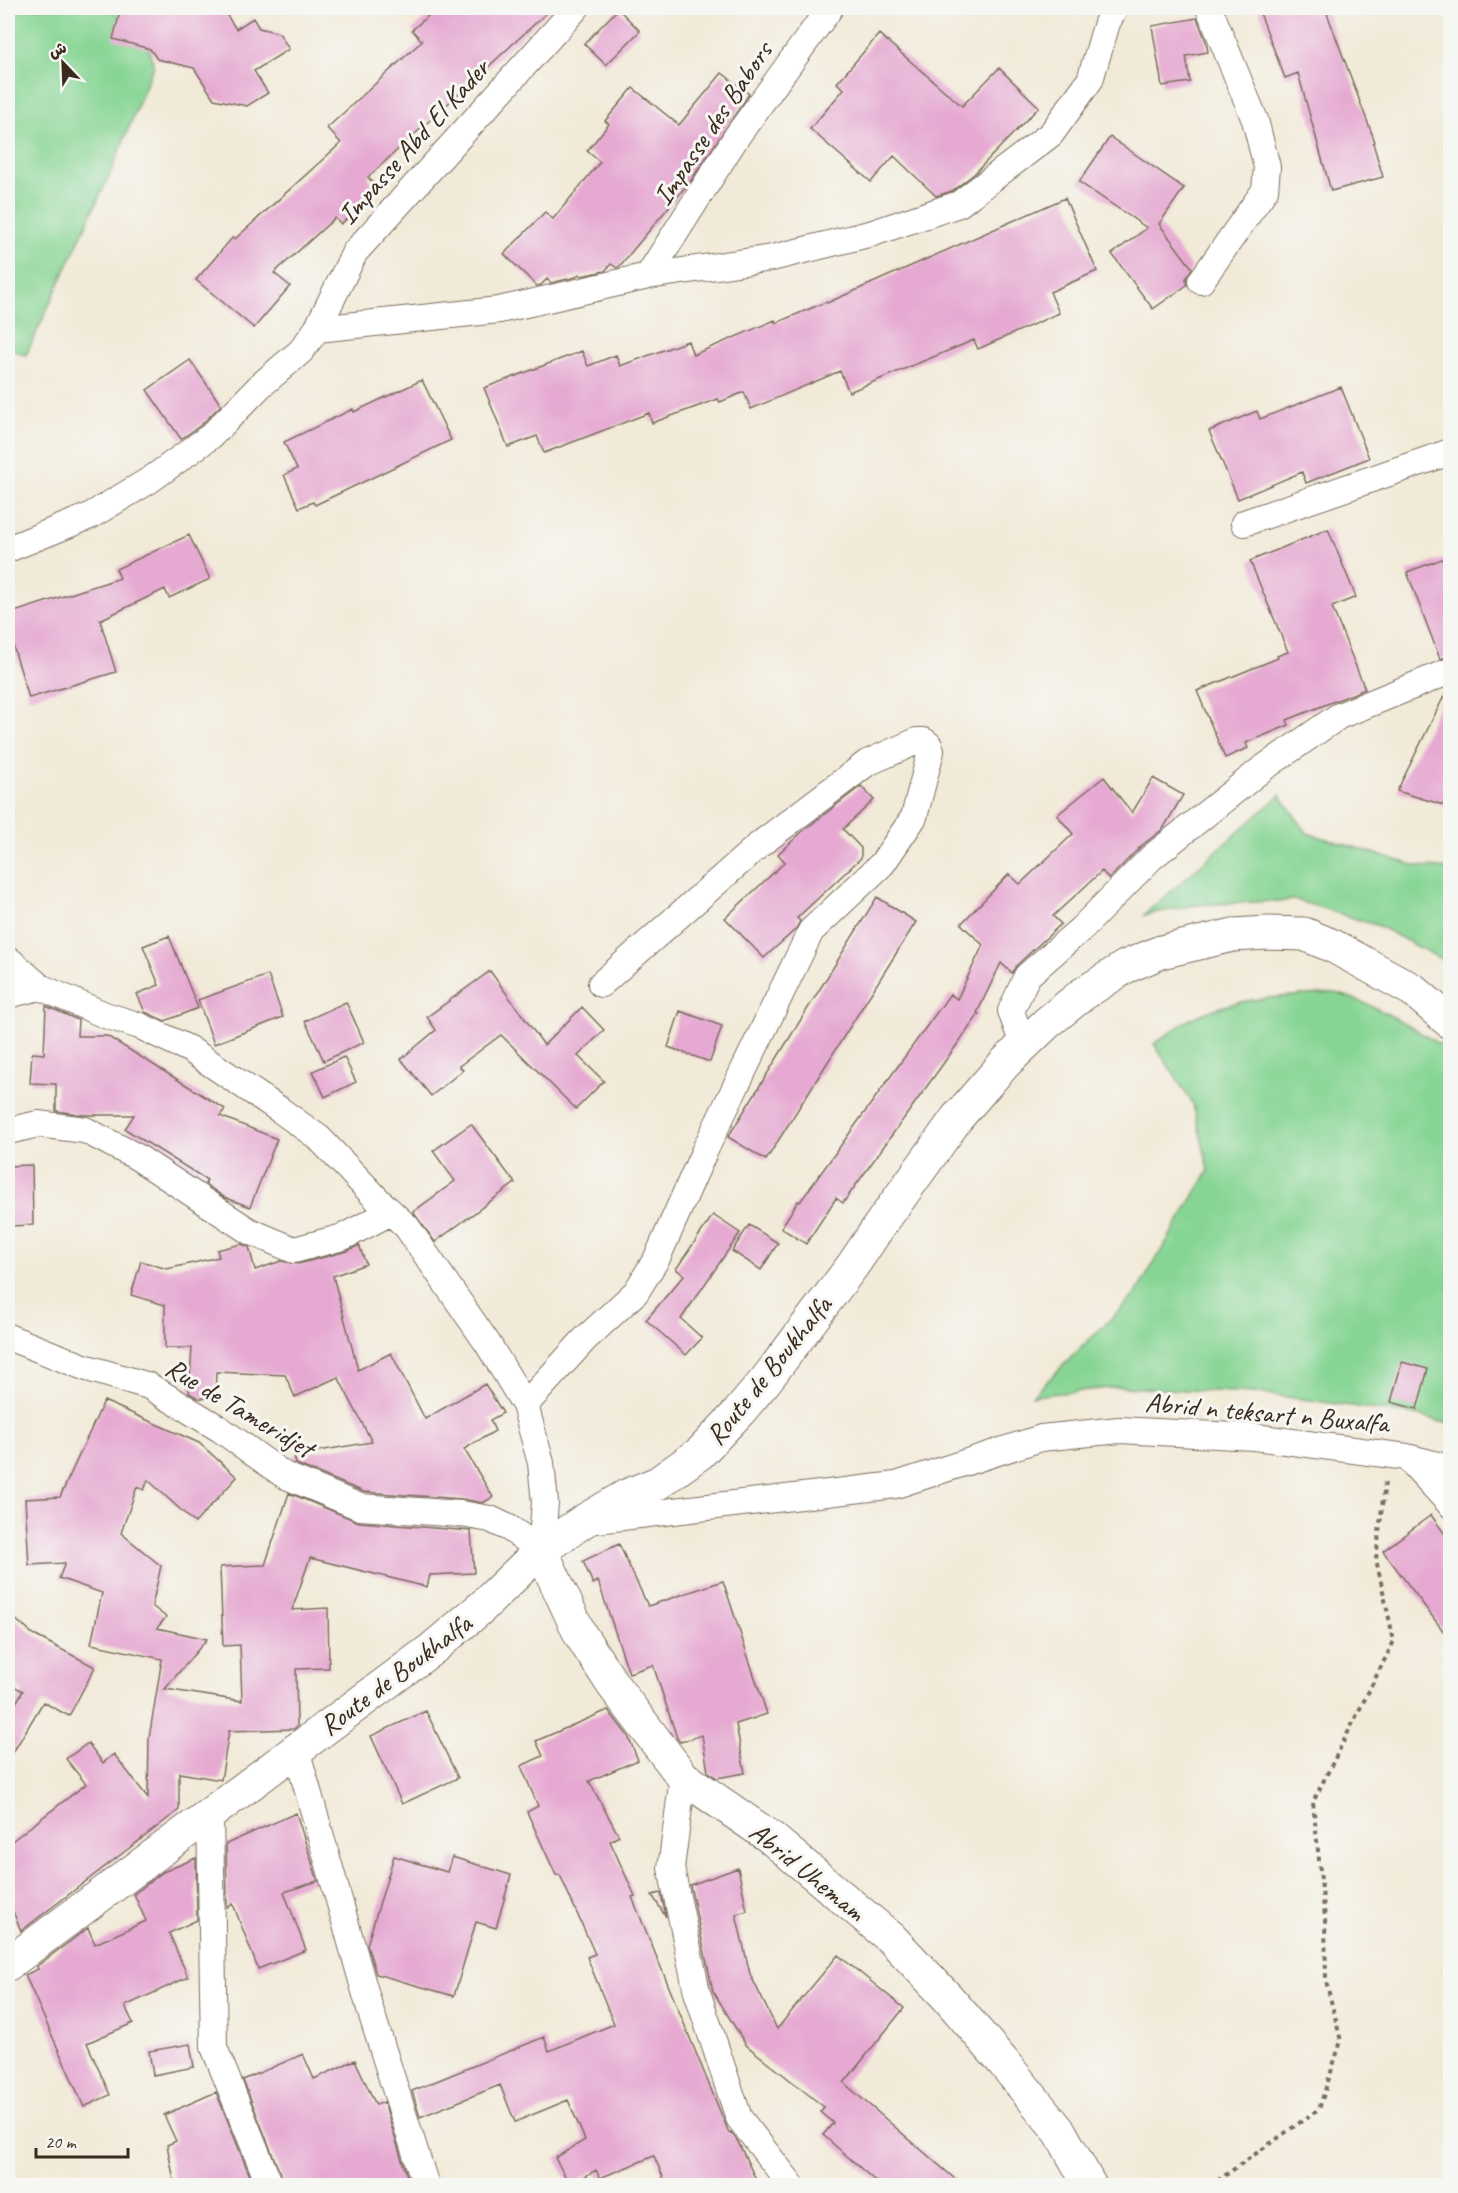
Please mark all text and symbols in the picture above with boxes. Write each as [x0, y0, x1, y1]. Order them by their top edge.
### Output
north arrow [33, 33, 93, 93]
street label: Impasse des Babors [645, 33, 781, 212]
text: ش [46, 37, 70, 63]
street label: Impasse Abd El Kader [330, 50, 498, 231]
street label: Route de Boukhalfa [698, 1287, 840, 1452]
street label: Rue de Tameridjet [159, 1350, 323, 1467]
street label: Abrid n teksart n Buxalfa [1144, 1384, 1392, 1441]
street label: Route de Boukhalfa [312, 1605, 480, 1743]
street label: Abrid Uhemam [743, 1814, 874, 1930]
scale bar [36, 2121, 128, 2159]
text: 20 m [45, 2131, 78, 2153]

